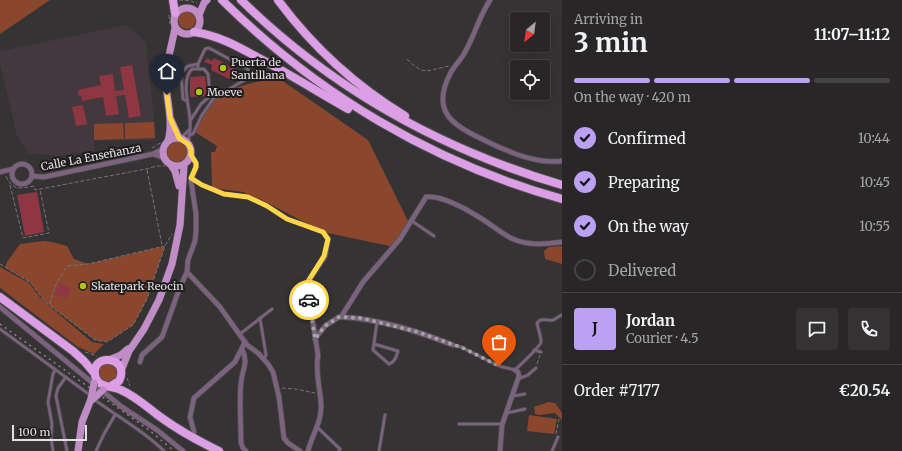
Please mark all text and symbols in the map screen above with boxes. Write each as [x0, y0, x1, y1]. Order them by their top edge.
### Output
text: Arriving in [574, 11, 643, 28]
north arrow [510, 12, 550, 52]
map controls [510, 12, 550, 100]
text: 11:07–11:12 [814, 25, 890, 44]
text: 3 min [574, 26, 648, 59]
pin [150, 54, 184, 95]
place label: Puerta de Santillana [231, 55, 285, 82]
icon: home [156, 60, 178, 82]
button: locate [510, 60, 550, 100]
marker: Puerta de Santillana [218, 63, 228, 73]
place label: Moeve [207, 85, 243, 99]
marker: Moeve [194, 87, 204, 97]
text: On the way · 420 m [574, 89, 691, 106]
icon: check [574, 127, 596, 149]
text: Confirmed [608, 129, 686, 148]
text: 10:44 [858, 130, 890, 147]
street label: Calle La Enseñanza [40, 140, 143, 174]
icon: check [574, 171, 596, 193]
text: Preparing [608, 173, 680, 192]
text: 10:45 [860, 174, 890, 191]
icon: check [574, 215, 596, 237]
text: On the way [608, 217, 689, 236]
text: 10:55 [859, 218, 890, 235]
text: Delivered [608, 261, 676, 280]
place label: Skatepark Reocin [91, 279, 184, 293]
courier [289, 280, 329, 320]
marker: Skatepark Reocin [78, 281, 88, 291]
icon: car [298, 289, 320, 311]
button: chat [796, 308, 838, 350]
button: phone [848, 308, 890, 350]
text: Jordan [626, 311, 675, 330]
text: J [592, 319, 598, 338]
pin [482, 325, 516, 366]
text: Courier · 4.5 [626, 330, 699, 347]
icon: bag [488, 331, 510, 353]
text: Order #7177 [574, 381, 660, 400]
text: €20.54 [839, 381, 890, 400]
scale bar [12, 423, 87, 442]
text: 100 m [18, 425, 50, 439]

